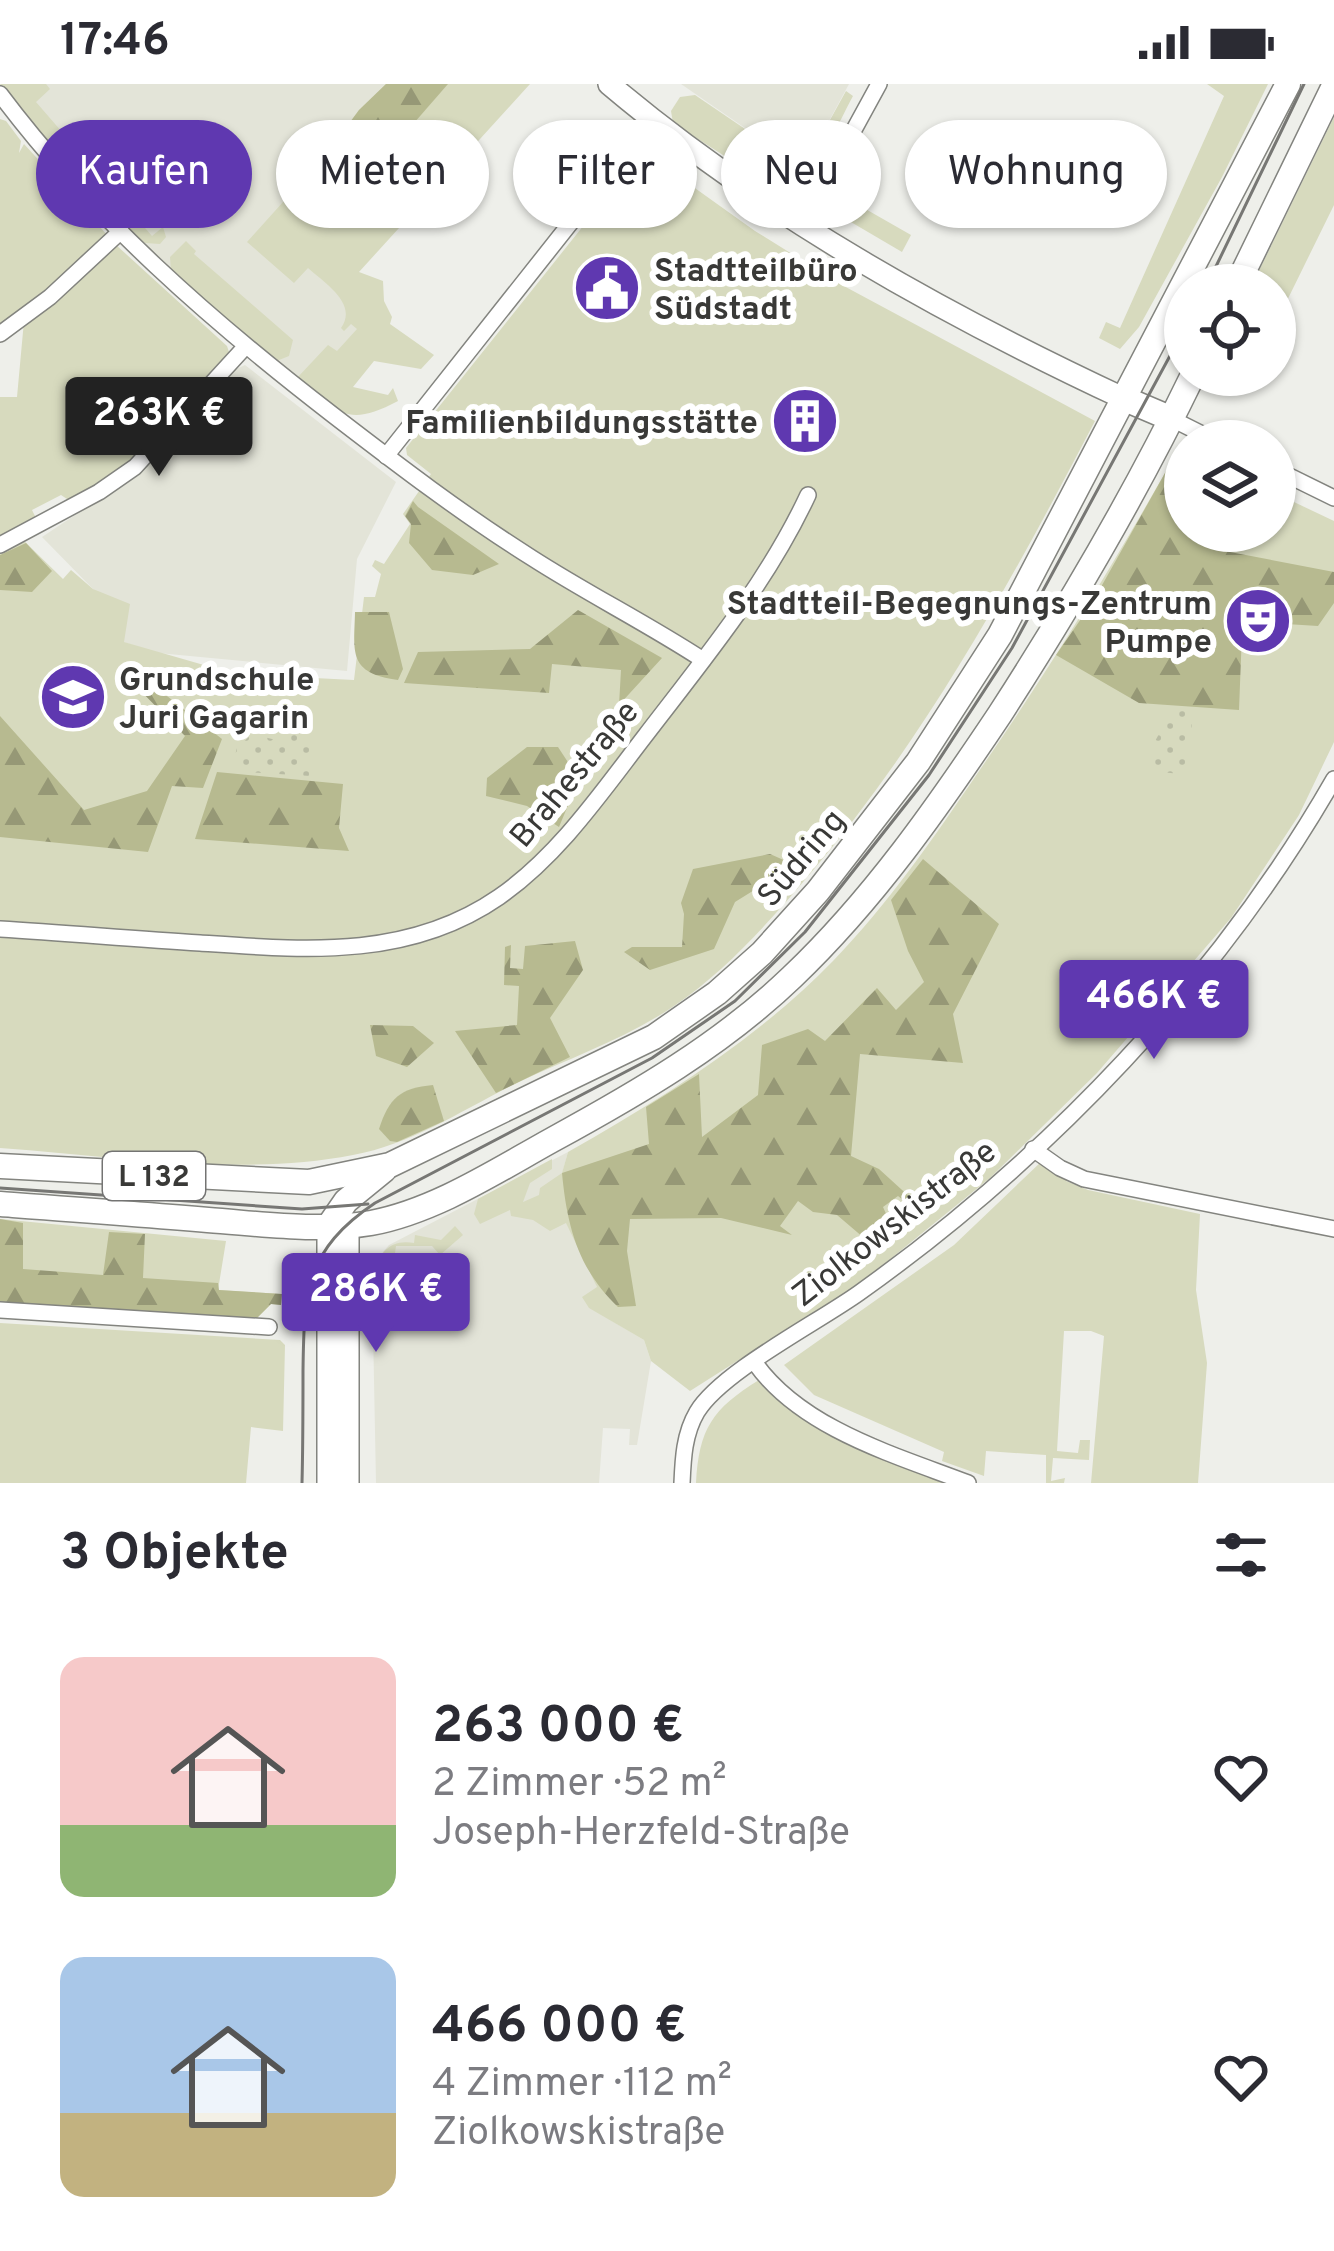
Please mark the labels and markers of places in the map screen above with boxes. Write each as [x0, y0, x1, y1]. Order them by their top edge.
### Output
place label: Stadtteilbüro Südstadt [654, 252, 858, 332]
public building icon: Stadtteilbüro Südstadt [572, 253, 642, 323]
pin: 263K € [61, 377, 257, 479]
building icon: Familienbildungsstätte [770, 386, 840, 456]
place label: Familienbildungsstätte [405, 404, 758, 446]
place label: Stadtteil-Begegnungs-Zentrum Pumpe [727, 585, 1212, 665]
theatre icon: Stadtteil-Begegnungs-Zentrum Pumpe [1223, 586, 1293, 656]
place label: Grundschule Juri Gagarin [119, 661, 314, 741]
school or university icon: Grundschule Juri Gagarin [38, 662, 108, 732]
pin: 466K € [1056, 960, 1252, 1062]
pin: 286K € [278, 1253, 474, 1355]

